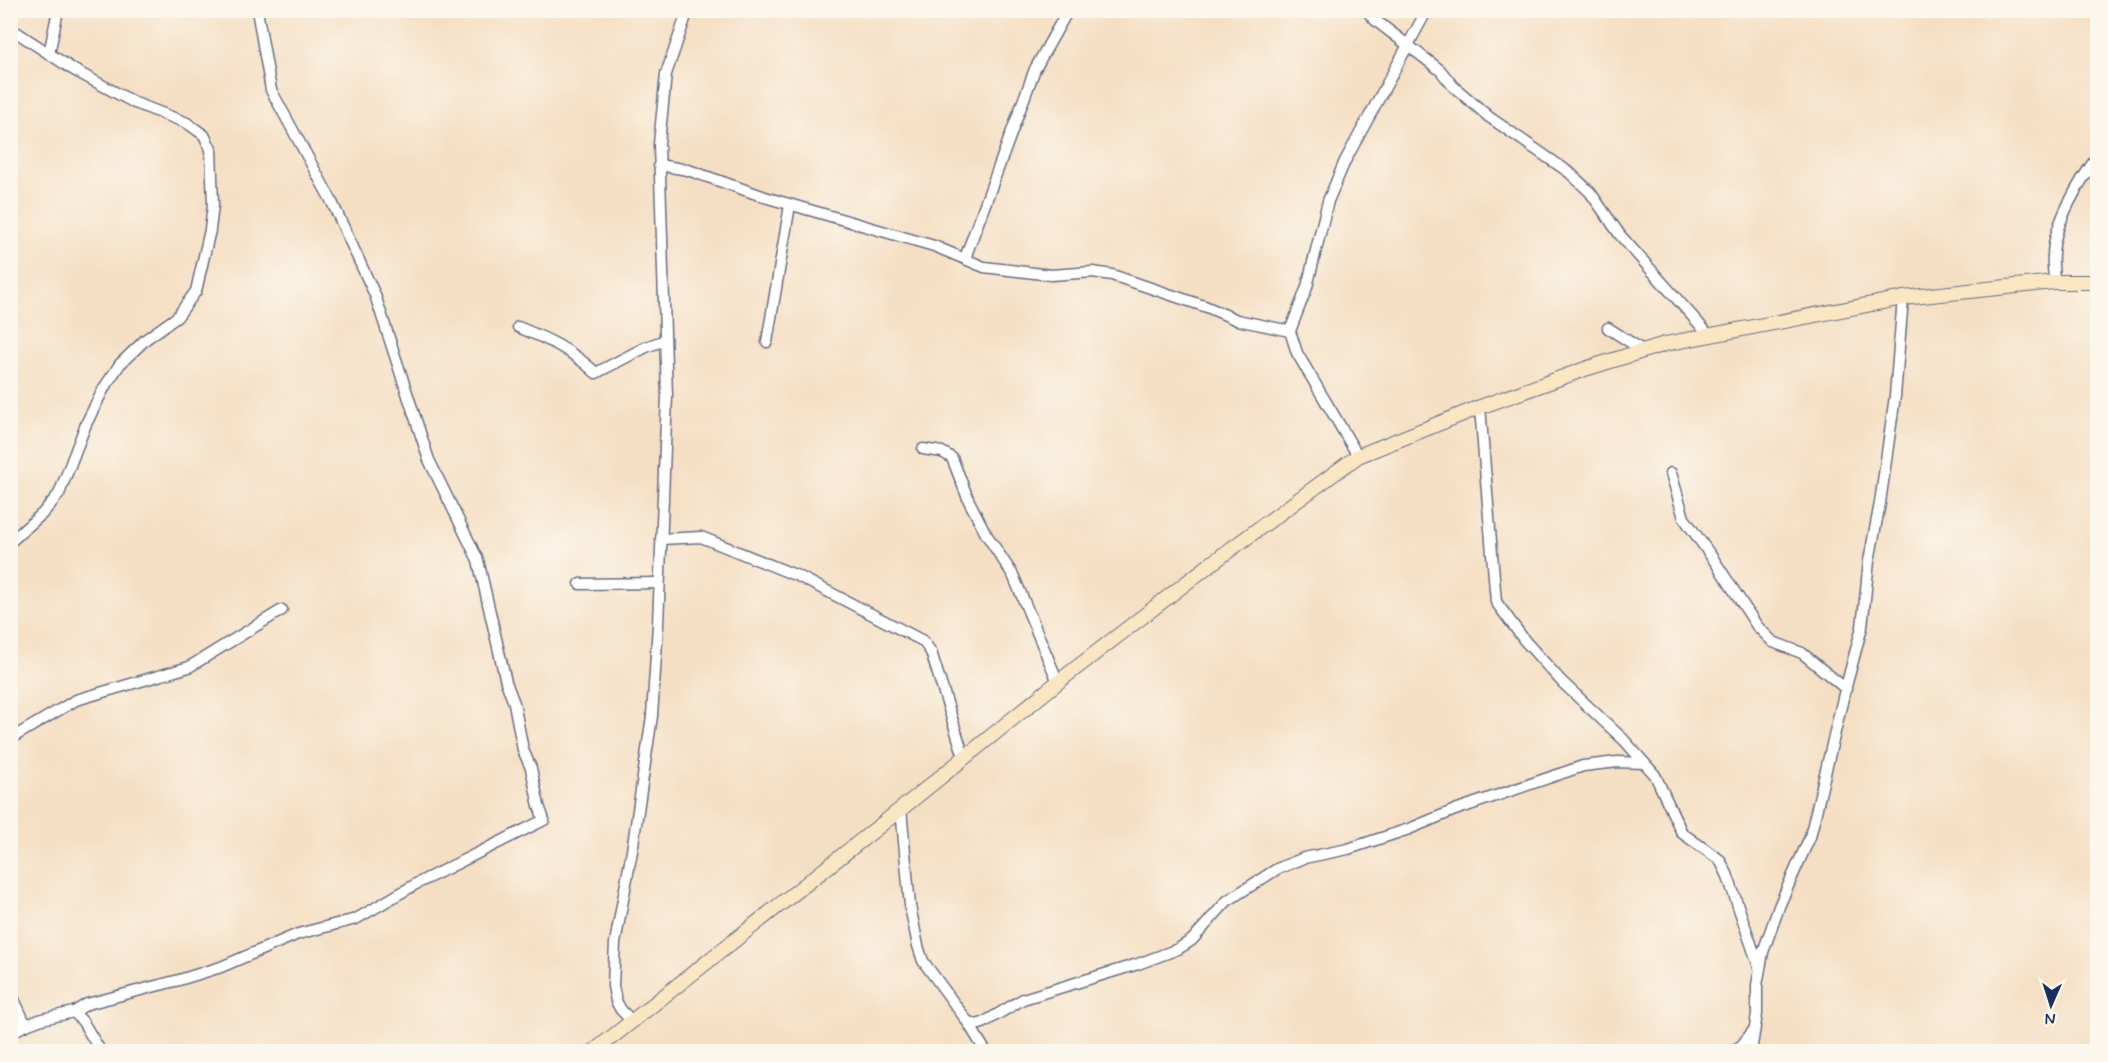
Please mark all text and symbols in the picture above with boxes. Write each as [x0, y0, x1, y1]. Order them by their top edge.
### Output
north arrow [2021, 975, 2081, 1035]
text: N [2044, 1008, 2056, 1029]

